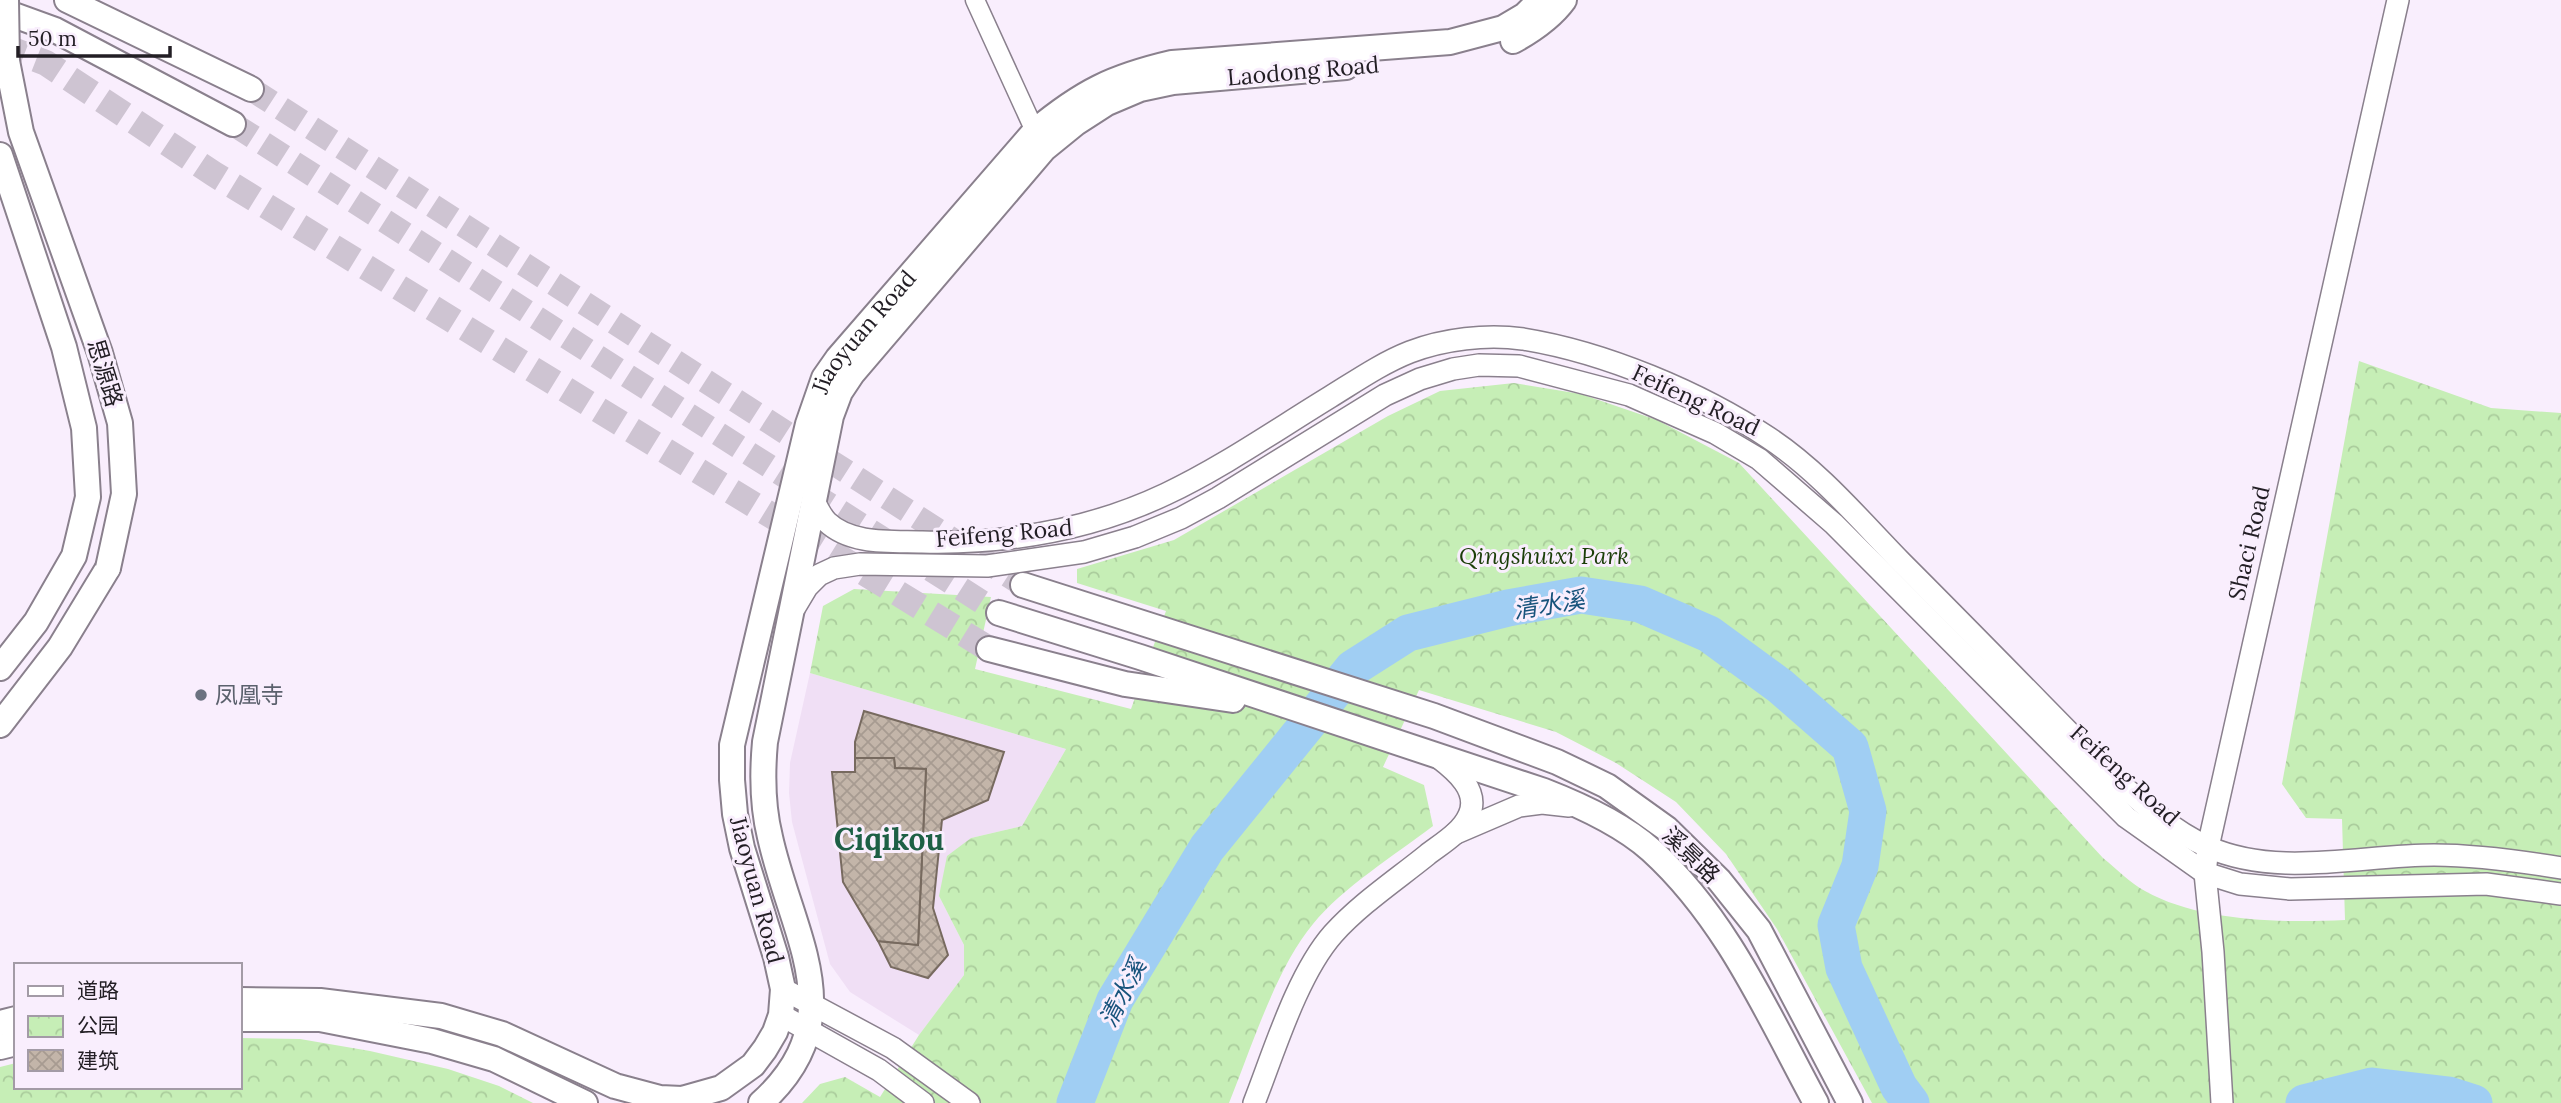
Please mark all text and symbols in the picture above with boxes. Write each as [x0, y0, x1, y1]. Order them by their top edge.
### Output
scale bar [18, 14, 170, 58]
text: 50 m [28, 25, 77, 52]
street label: Laodong Road [1226, 49, 1380, 92]
street label: Jiaoyuan Road [804, 264, 922, 398]
street label: 思源路 [82, 336, 129, 410]
street label: Feifeng Road [1628, 357, 1765, 442]
street label: Shaci Road [2221, 482, 2276, 603]
street label: Feifeng Road [934, 512, 1074, 553]
park label: Qingshuixi Park [1459, 541, 1629, 570]
water label: 清水溪 [1511, 583, 1590, 625]
place label: 凤凰寺 [215, 680, 284, 709]
marker: 凤凰寺 [193, 687, 209, 703]
street label: Feifeng Road [2065, 718, 2186, 832]
street label: Jiaoyuan Road [724, 812, 791, 967]
district label: Ciqikou [834, 820, 944, 858]
street label: 溪景路 [1656, 820, 1726, 889]
water label: 清水溪 [1092, 951, 1154, 1032]
legend [14, 963, 242, 1089]
text: 道路 [77, 977, 119, 1004]
text: 公园 [77, 1012, 119, 1039]
text: 建筑 [77, 1047, 119, 1074]

